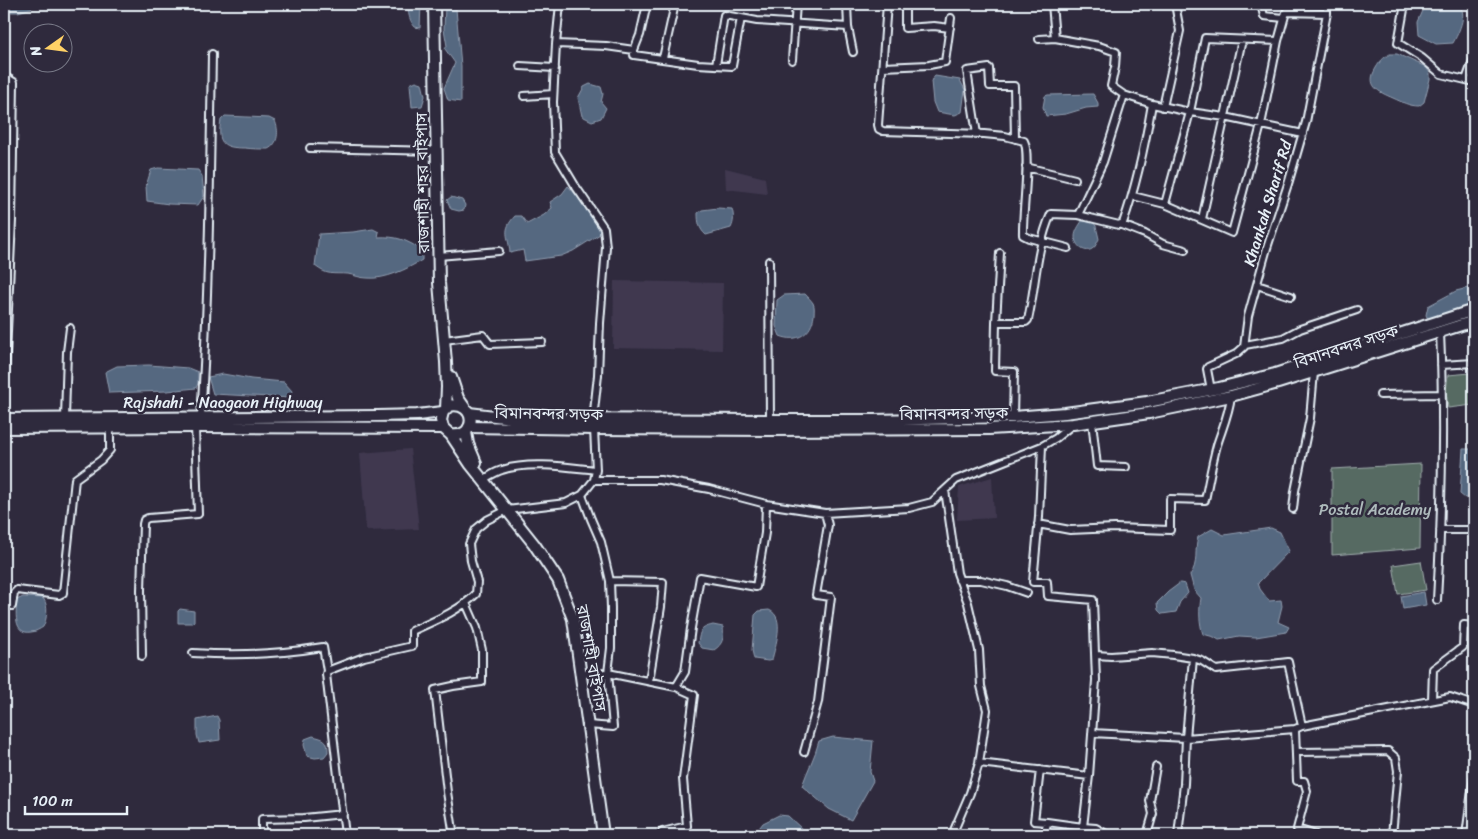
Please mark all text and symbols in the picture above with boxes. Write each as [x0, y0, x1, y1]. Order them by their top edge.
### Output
north arrow [22, 22, 72, 72]
text: N [22, 43, 49, 60]
street label: রাজশাহী শহর বাইপাস [407, 111, 438, 255]
street label: Khankah Sharif Rd [1235, 135, 1301, 270]
street label: বিমানবন্দর সড়ক [1289, 316, 1403, 377]
street label: Rajshahi - Naogaon Highway [123, 388, 323, 417]
street label: বিমানবন্দর সড়ক [493, 398, 605, 429]
street label: বিমানবন্দর সড়ক [898, 398, 1010, 429]
park label: Postal Academy [1319, 495, 1432, 524]
street label: রাজশাহী বাইপাস [568, 602, 615, 715]
scale bar [25, 784, 128, 816]
text: 100 m [32, 788, 73, 814]

